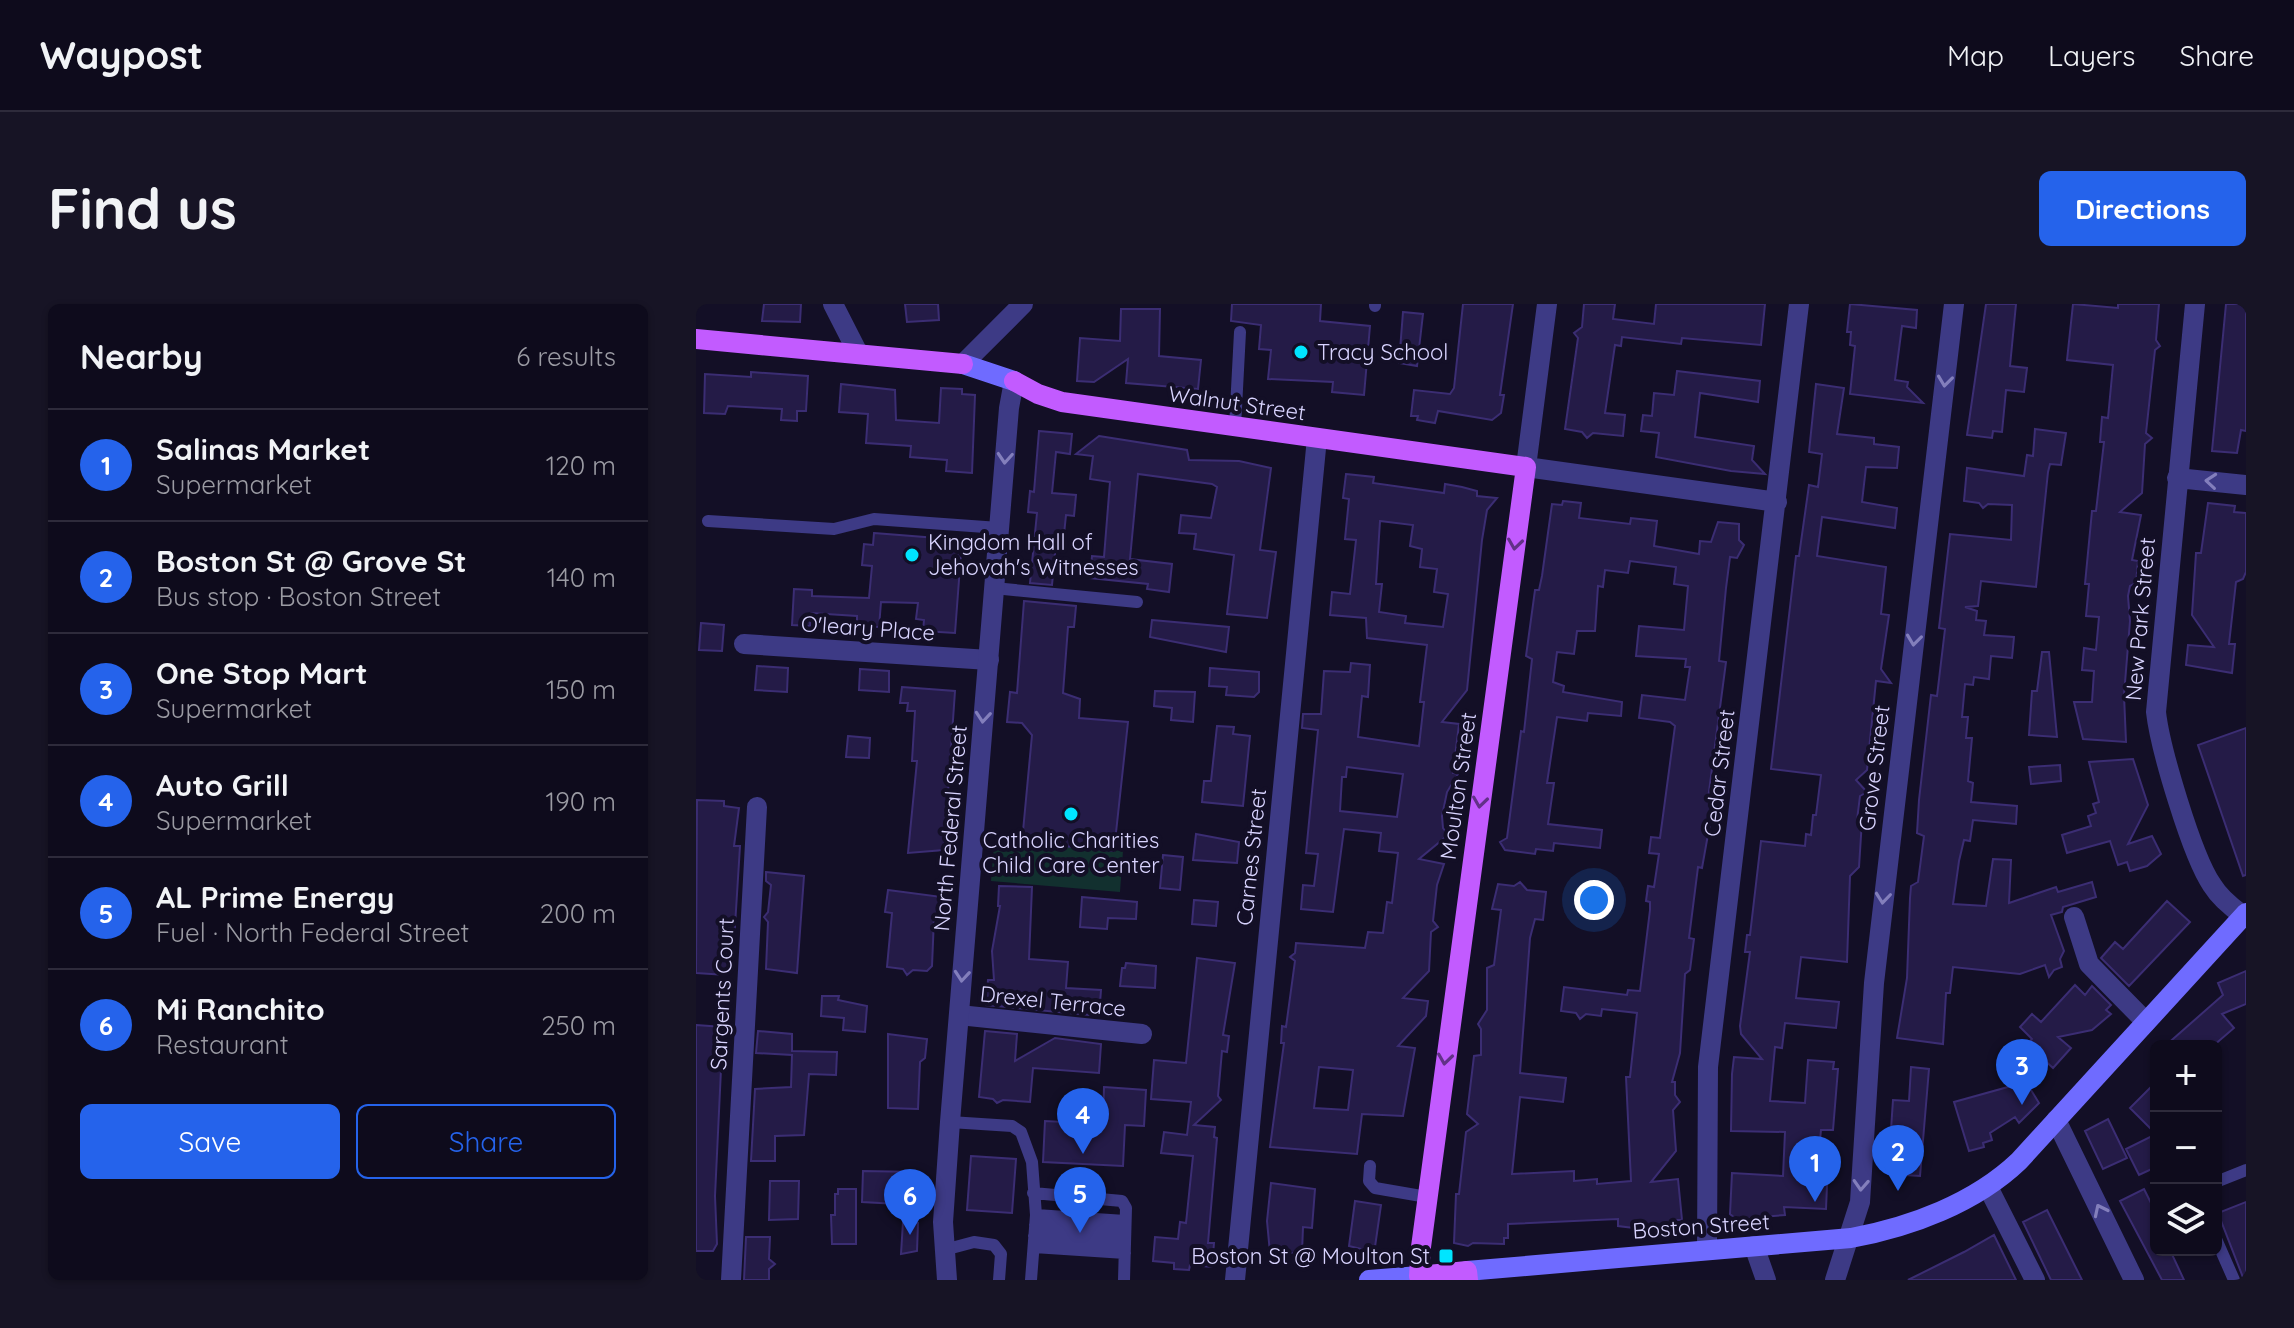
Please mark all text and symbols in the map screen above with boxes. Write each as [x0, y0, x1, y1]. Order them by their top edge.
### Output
text: Waypost [40, 31, 203, 79]
text: Map [1947, 38, 2004, 73]
text: Layers [2048, 38, 2135, 73]
text: Share [2179, 38, 2254, 73]
button: Directions [2039, 171, 2246, 246]
text: Find us [48, 173, 237, 243]
text: Nearby [80, 335, 203, 378]
place label: Tracy School [1317, 338, 1448, 366]
text: 6 results [516, 340, 616, 373]
marker: Tracy School [1292, 343, 1310, 361]
one-way arrow [1936, 375, 1953, 388]
street label: Walnut Street [1167, 380, 1307, 426]
text: Salinas Market [156, 430, 370, 468]
text: 1 [101, 449, 111, 482]
text: 120 m [546, 449, 616, 482]
one-way arrow [997, 452, 1014, 465]
text: Supermarket [156, 468, 312, 501]
one-way arrow [2204, 473, 2217, 490]
place label: Kingdom Hall of Jehovah's Witnesses [928, 528, 1139, 581]
street label: New Park Street [2119, 536, 2161, 702]
one-way arrow [1507, 537, 1524, 551]
text: Boston St @ Grove St [156, 542, 467, 580]
marker: Kingdom Hall of Jehovah's Witnesses [903, 546, 921, 564]
text: 2 [99, 561, 113, 594]
text: 140 m [547, 561, 616, 594]
text: Bus stop · Boston Street [156, 580, 441, 613]
street label: O'leary Place [800, 609, 936, 647]
one-way arrow [1905, 634, 1922, 647]
text: One Stop Mart [156, 654, 367, 692]
text: 3 [99, 673, 113, 706]
text: 150 m [546, 673, 616, 706]
text: Supermarket [156, 692, 312, 725]
street label: Grove Street [1852, 703, 1896, 833]
street label: Cedar Street [1697, 708, 1741, 838]
one-way arrow [975, 711, 992, 724]
street label: Moulton Street [1434, 711, 1482, 861]
street label: North Federal Street [927, 724, 973, 932]
text: Auto Grill [156, 766, 289, 804]
text: 4 [98, 785, 114, 818]
text: 190 m [546, 785, 616, 818]
street label: Carnes Street [1230, 787, 1272, 927]
one-way arrow [1472, 795, 1489, 808]
text: Supermarket [156, 804, 312, 837]
marker: Catholic Charities Child Care Center [1062, 805, 1080, 823]
place label: Catholic Charities Child Care Center [982, 826, 1160, 879]
text: AL Prime Energy [156, 878, 394, 916]
your location [1574, 880, 1614, 920]
one-way arrow [1874, 892, 1891, 905]
text: 5 [99, 897, 113, 930]
text: 200 m [540, 897, 616, 930]
text: Fuel · North Federal Street [156, 916, 469, 949]
street label: Sargents Court [704, 917, 740, 1071]
one-way arrow [954, 970, 971, 983]
street label: Drexel Terrace [978, 979, 1128, 1023]
text: Mi Ranchito [156, 990, 325, 1028]
text: 6 [99, 1009, 113, 1042]
text: 250 m [541, 1009, 616, 1042]
text: Restaurant [156, 1028, 289, 1061]
pin: 3 [1996, 1039, 2048, 1105]
map controls [2150, 1040, 2222, 1256]
button: + [2150, 1040, 2222, 1112]
one-way arrow [1437, 1052, 1454, 1066]
pin: 4 [1057, 1088, 1109, 1154]
button: Save [80, 1104, 340, 1179]
button: Share [356, 1104, 616, 1179]
button: − [2150, 1112, 2222, 1184]
pin: 2 [1872, 1125, 1924, 1191]
pin: 1 [1789, 1136, 1841, 1202]
pin: 5 [1054, 1167, 1106, 1233]
pin: 6 [884, 1169, 936, 1235]
one-way arrow [1852, 1179, 1869, 1192]
button: layers [2150, 1184, 2222, 1256]
one-way arrow [2094, 1203, 2110, 1218]
street label: Boston Street [1631, 1207, 1771, 1245]
place label: Boston St @ Moulton St [1191, 1242, 1430, 1270]
marker: Boston St @ Moulton St [1437, 1247, 1455, 1265]

